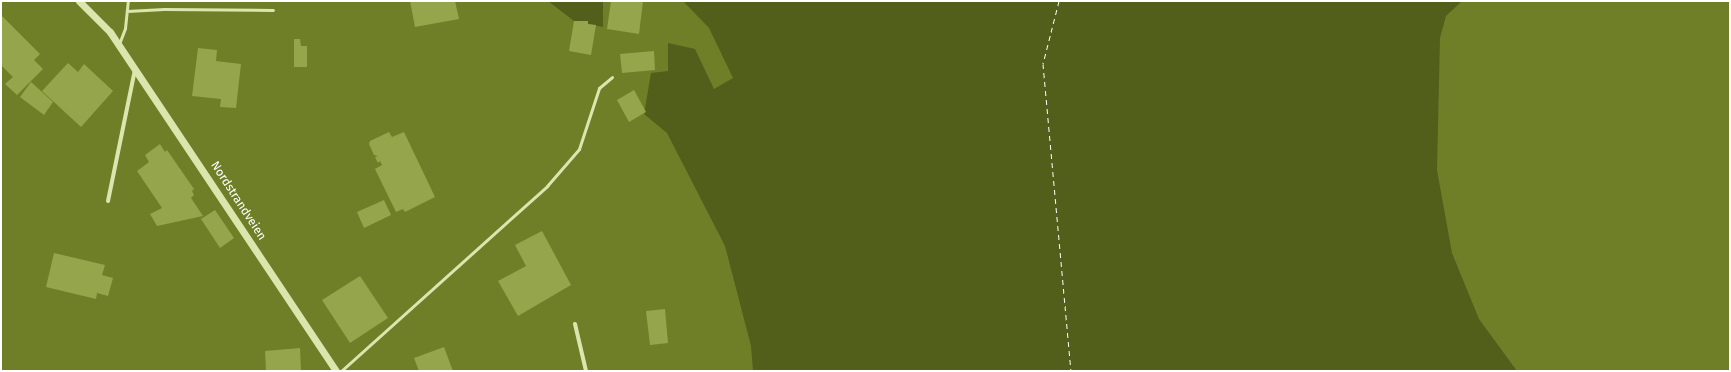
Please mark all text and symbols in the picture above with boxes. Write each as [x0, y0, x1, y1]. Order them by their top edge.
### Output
street label: Nordstrandveien [207, 159, 269, 243]

